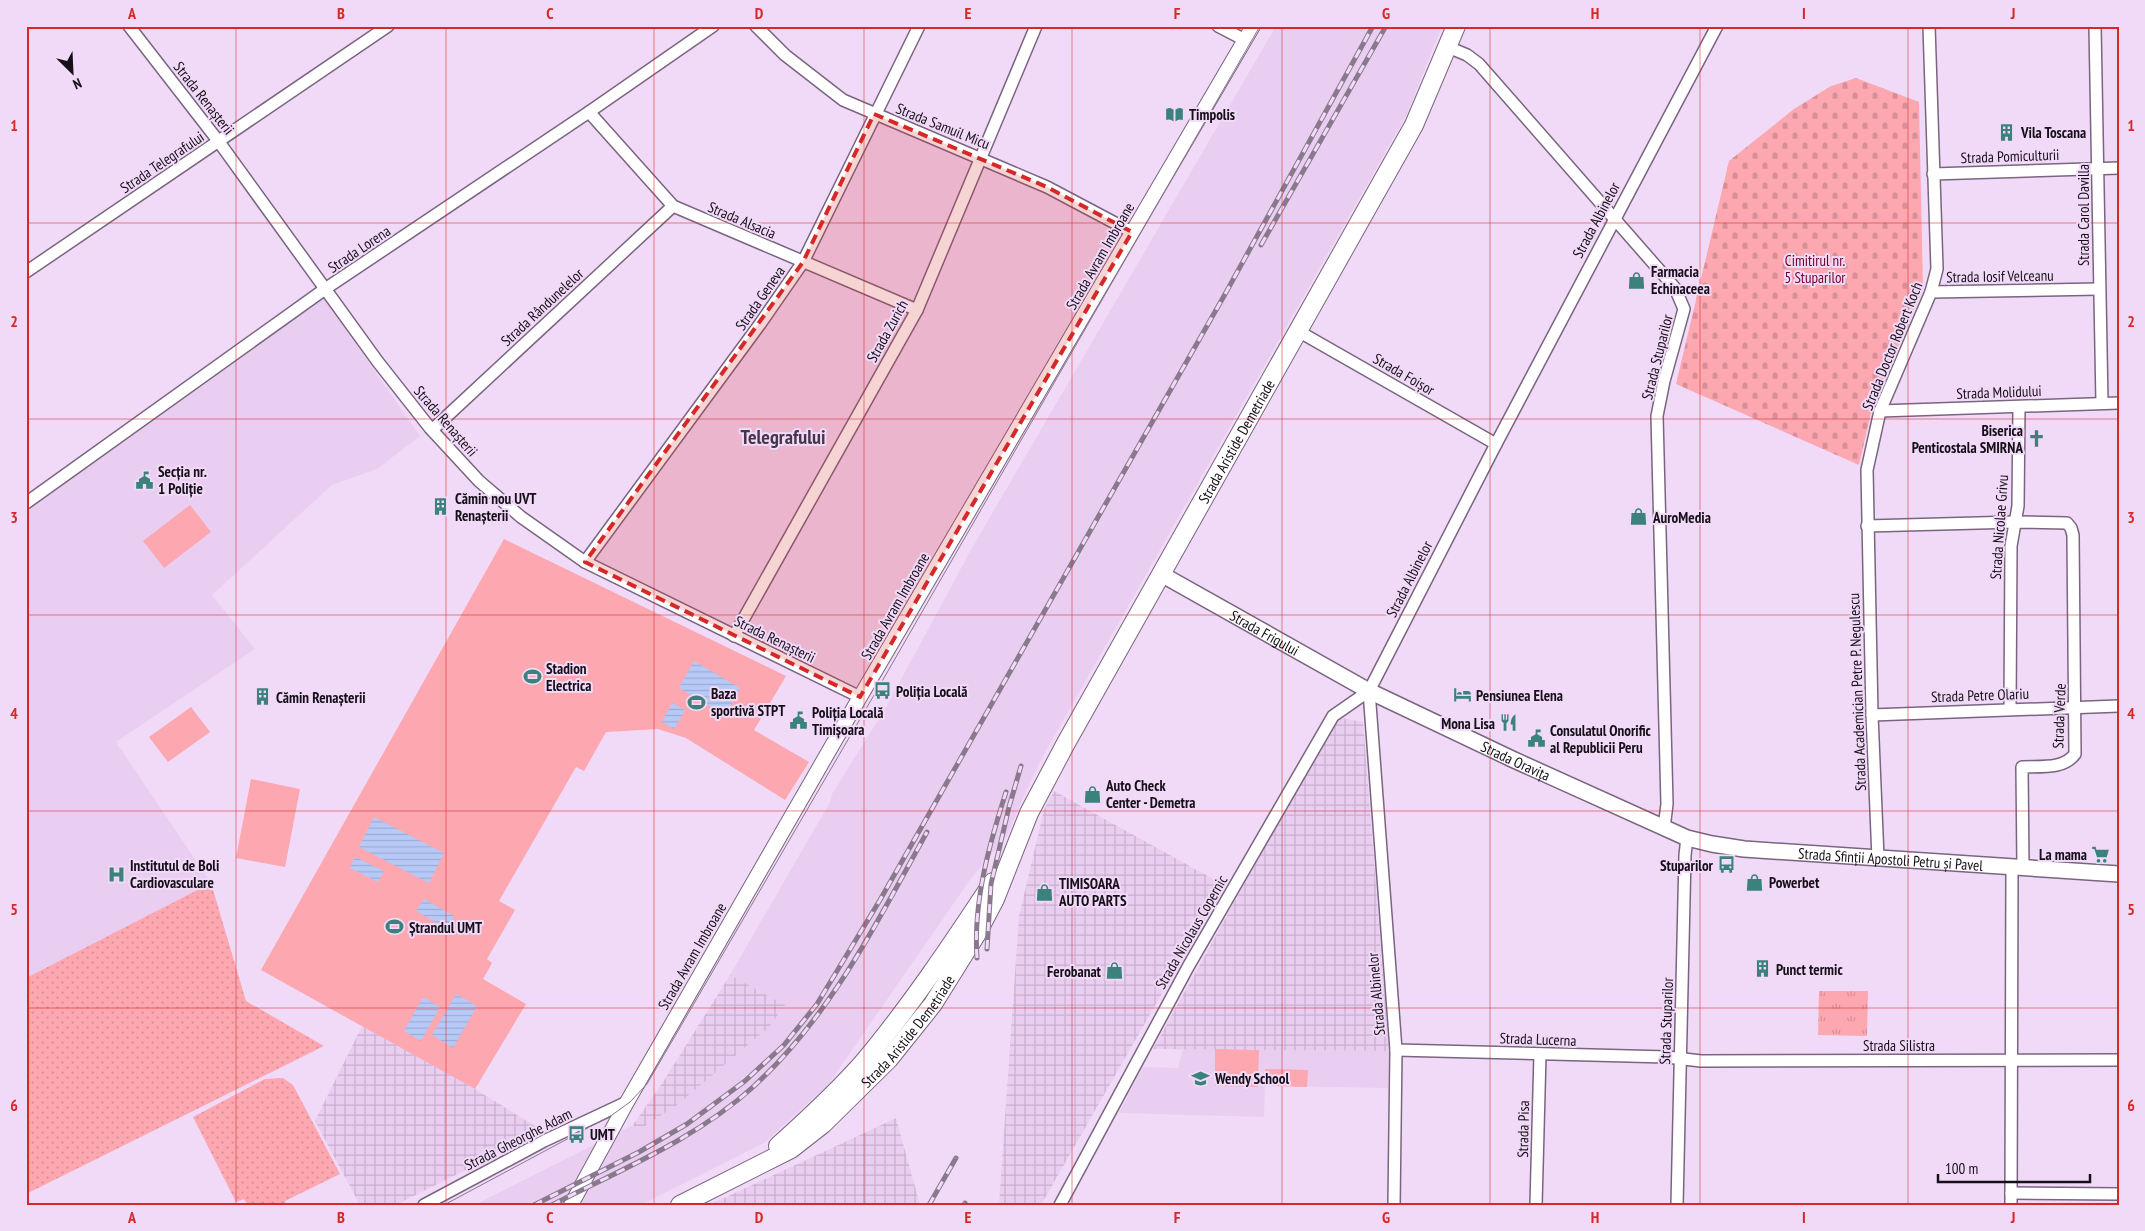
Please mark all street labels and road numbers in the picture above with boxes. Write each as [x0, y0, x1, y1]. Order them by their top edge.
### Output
street label: Strada Renașterii [170, 58, 238, 138]
street label: Strada Samuil Micu [893, 99, 993, 153]
street label: Strada Telegrafului [116, 127, 208, 197]
street label: Strada Pomiculturii [1960, 145, 2060, 167]
street label: Strada Carol Davilla [2074, 164, 2093, 266]
street label: Strada Albinelor [1568, 178, 1624, 261]
street label: Strada Alsacia [705, 197, 779, 243]
street label: Strada Avram Imbroane [1062, 199, 1138, 313]
street label: Strada Lorena [324, 221, 394, 277]
street label: Strada Geneva [731, 262, 789, 334]
street label: Strada Rândunelelor [497, 263, 588, 350]
street label: Strada Iosif Velceanu [1946, 266, 2054, 286]
street label: Strada Doctor Robert Koch [1858, 279, 1926, 413]
street label: Strada Zurich [862, 297, 912, 365]
street label: Strada Stuparilor [1637, 311, 1677, 402]
street label: Strada Foișor [1370, 349, 1439, 400]
street label: Strada Aristide Demetriade [1194, 376, 1278, 507]
street label: Strada Molidului [1956, 381, 2042, 403]
street label: Strada Renașterii [410, 382, 482, 460]
street label: Strada Nicolae Grivu [1986, 474, 2012, 580]
street label: Strada Albinelor [1382, 537, 1437, 620]
street label: Strada Avram Imbroane [857, 549, 933, 663]
street label: Strada Academician Petre P. Negulescu [1844, 593, 1870, 791]
street label: Strada Frigului [1227, 605, 1303, 659]
street label: Strada Renașterii [731, 611, 819, 667]
street label: Strada Verde [2048, 683, 2070, 749]
street label: Strada Petre Olariu [1931, 684, 2029, 706]
street label: Strada Oravița [1478, 736, 1553, 785]
street label: Strada Sfinții Apostoli Petru și Pavel [1798, 843, 1984, 874]
street label: Strada Nicolaus Copernic [1151, 871, 1232, 992]
street label: Strada Avram Imbroane [654, 899, 730, 1013]
street label: Strada Albinelor [1363, 951, 1389, 1036]
street label: Strada Aristide Demetriade [857, 971, 958, 1091]
street label: Strada Stuparilor [1655, 976, 1677, 1065]
street label: Strada Lucerna [1499, 1028, 1577, 1050]
street label: Strada Silistra [1863, 1036, 1935, 1055]
street label: Strada Pisa [1513, 1100, 1533, 1158]
street label: Strada Gheorghe Adam [461, 1104, 575, 1174]

